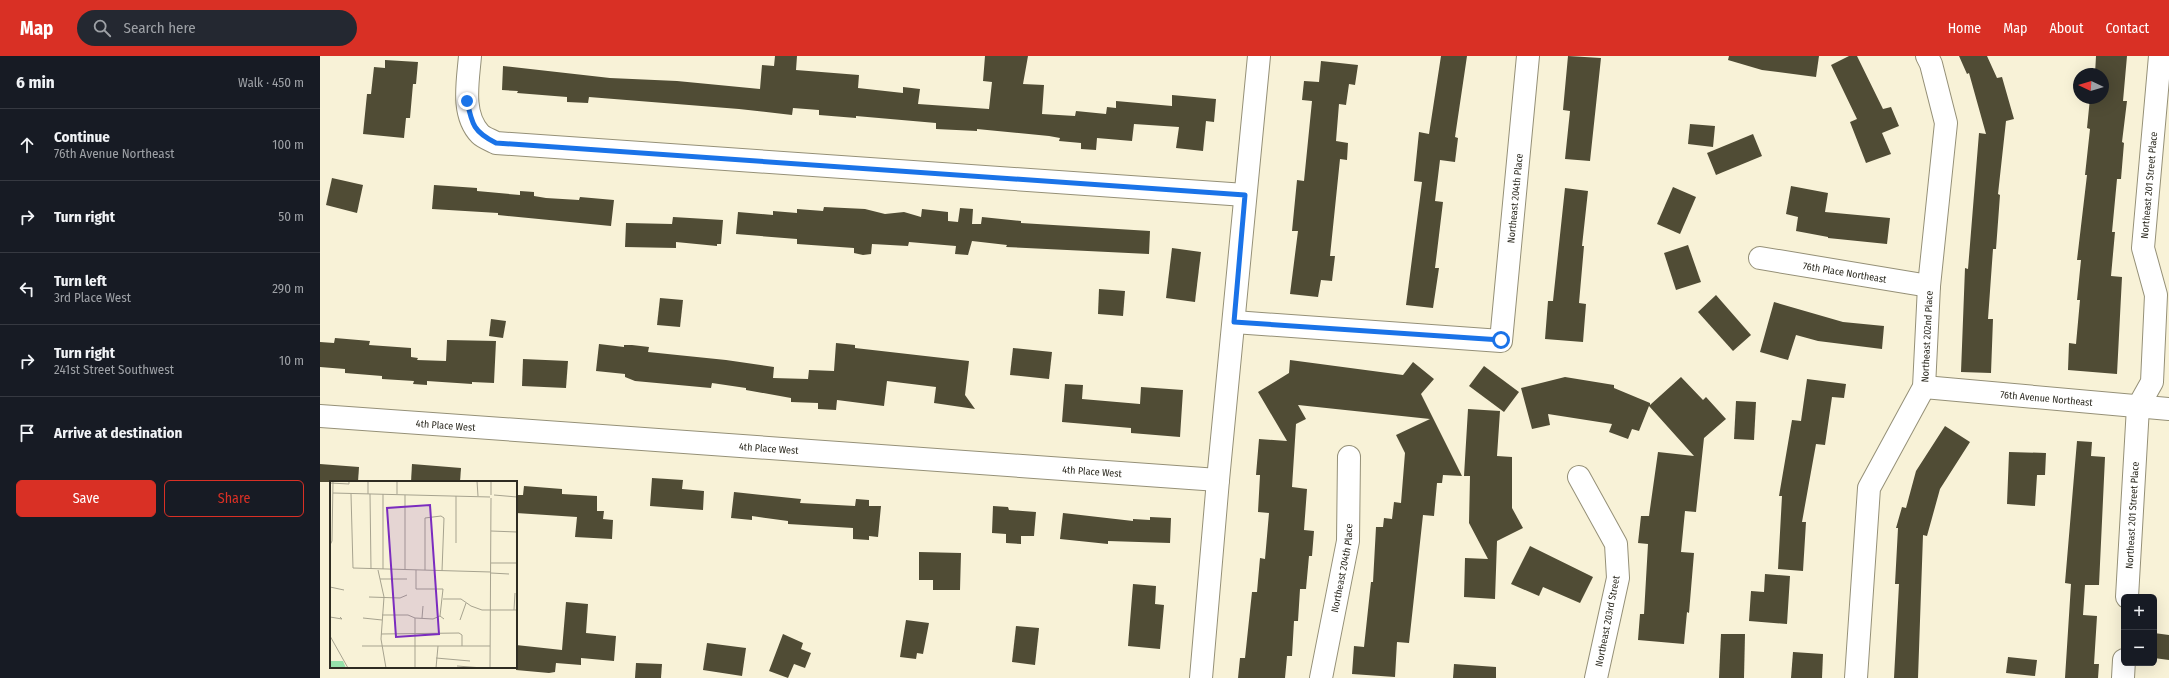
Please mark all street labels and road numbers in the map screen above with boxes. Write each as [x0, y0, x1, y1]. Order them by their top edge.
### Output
street label: Northeast 201 Street Place [2139, 131, 2160, 239]
street label: Northeast 204th Place [1505, 153, 1526, 244]
street label: 76th Place Northeast [1802, 260, 1888, 286]
street label: Northeast 202nd Place [1919, 290, 1936, 383]
street label: 76th Avenue Northeast [2000, 389, 2094, 409]
street label: 4th Place West [415, 418, 477, 434]
street label: 4th Place West [739, 441, 800, 457]
street label: Northeast 201 Street Place [2124, 461, 2142, 569]
street label: 4th Place West [1062, 464, 1123, 480]
street label: Northeast 204th Place [1329, 523, 1355, 614]
street label: Northeast 203rd Street [1593, 574, 1623, 668]

